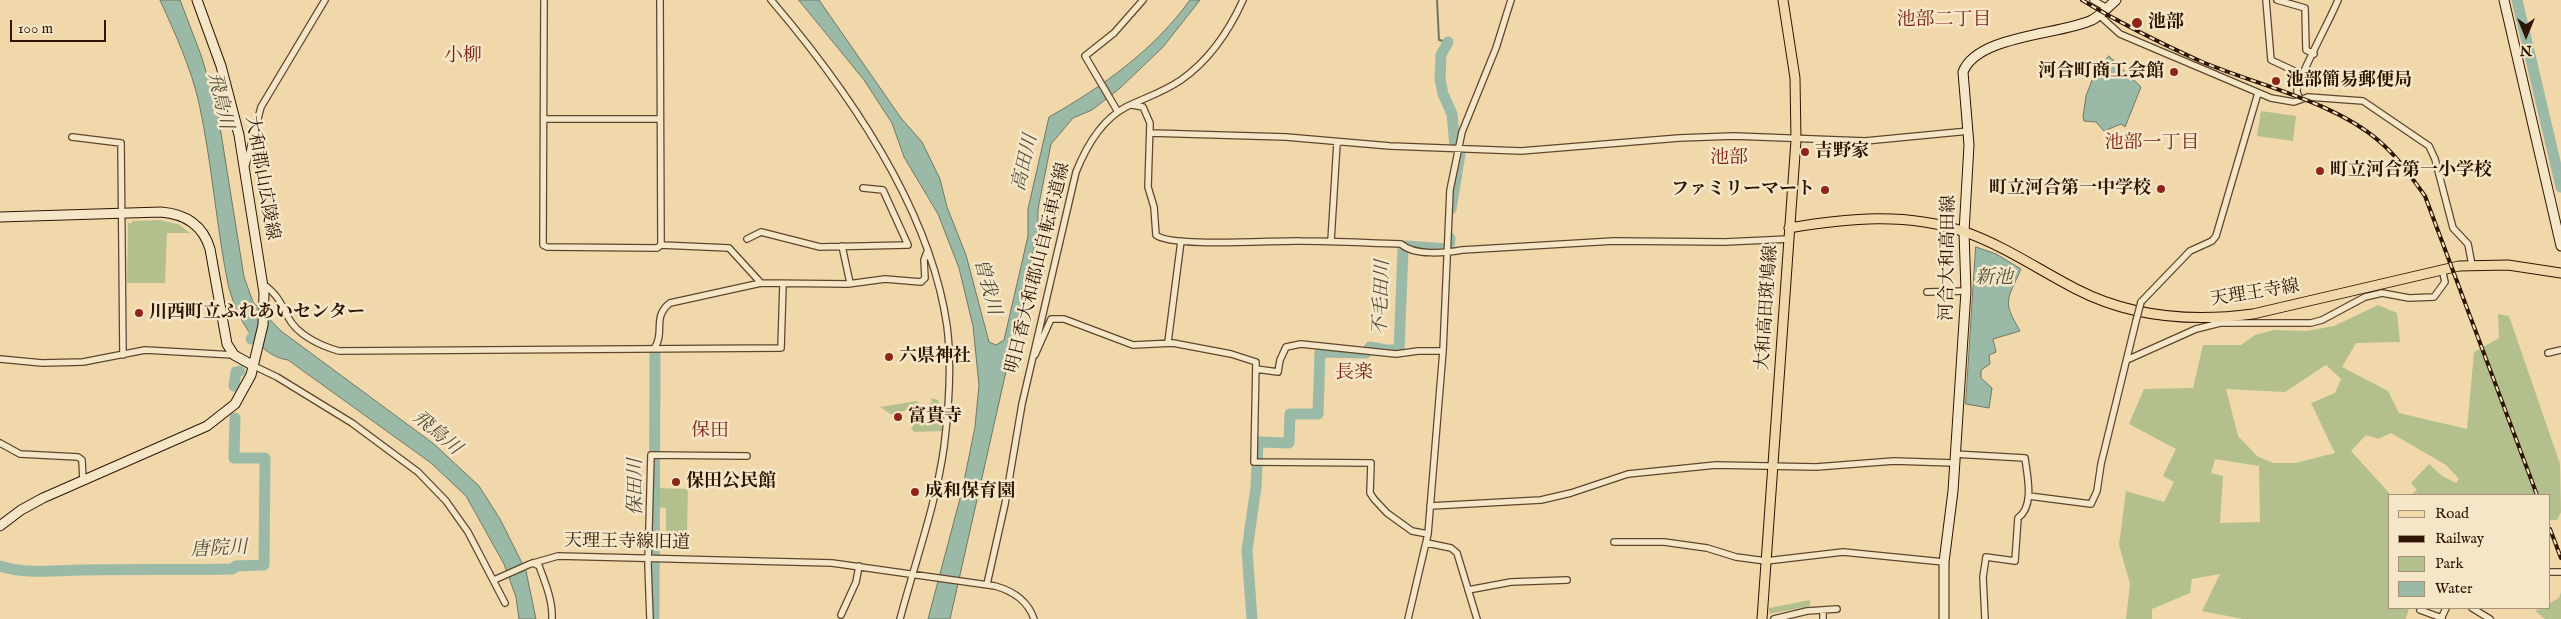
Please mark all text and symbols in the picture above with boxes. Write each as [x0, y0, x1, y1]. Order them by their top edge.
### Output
scale bar [12, 10, 109, 42]
district label: 池部二丁目 [1897, 10, 1991, 32]
north arrow [2501, 10, 2551, 60]
place label: 池部 [2148, 12, 2184, 34]
marker: 池部 [2130, 16, 2144, 30]
text: 100 m [18, 19, 53, 38]
text: N [2520, 41, 2532, 59]
district label: 小柳 [444, 46, 482, 68]
place label: 河合町商工会館 [2038, 61, 2164, 83]
marker: 河合町商工会館 [2168, 66, 2180, 78]
place label: 池部簡易郵便局 [2286, 70, 2412, 92]
water label: 飛鳥川 [201, 71, 237, 131]
marker: 池部簡易郵便局 [2270, 75, 2282, 87]
street label: 大和郡山広陵線 [239, 114, 283, 242]
water label: 高田川 [1008, 133, 1044, 193]
district label: 池部一丁目 [2105, 133, 2199, 155]
place label: 吉野家 [1815, 141, 1869, 163]
marker: 吉野家 [1799, 146, 1811, 158]
district label: 池部 [1710, 148, 1748, 170]
place label: 町立河合第一小学校 [2330, 160, 2492, 182]
street label: 明日香大和郡山自転車道線 [1002, 161, 1076, 375]
marker: 町立河合第一小学校 [2314, 165, 2326, 177]
place label: 町立河合第一中学校 [1989, 178, 2151, 200]
place label: ファミリーマート [1671, 179, 1815, 201]
marker: 町立河合第一中学校 [2155, 183, 2167, 195]
marker: ファミリーマート [1819, 184, 1831, 196]
street label: 河合大和高田線 [1937, 195, 1961, 321]
street label: 大和高田斑鳩線 [1753, 244, 1783, 372]
water label: 曽我川 [968, 257, 1004, 317]
water label: 不毛田川 [1370, 260, 1396, 336]
water label: 新池 [1975, 268, 2013, 290]
street label: 天理王寺線 [2209, 276, 2301, 312]
place label: 川西町立ふれあいセンター [149, 302, 365, 324]
marker: 川西町立ふれあいセンター [133, 307, 145, 319]
place label: 六県神社 [899, 346, 971, 368]
marker: 六県神社 [883, 351, 895, 363]
district label: 長楽 [1335, 363, 1373, 385]
place label: 富貴寺 [908, 406, 962, 428]
water label: 飛鳥川 [407, 407, 465, 461]
marker: 富貴寺 [892, 411, 904, 423]
district label: 保田 [691, 421, 729, 443]
water label: 保田川 [626, 459, 648, 515]
place label: 保田公民館 [686, 471, 776, 493]
marker: 保田公民館 [670, 476, 682, 488]
place label: 成和保育園 [925, 481, 1015, 503]
marker: 成和保育園 [909, 486, 921, 498]
legend [2388, 494, 2551, 609]
text: Road [2435, 504, 2469, 523]
text: Railway [2435, 529, 2484, 548]
street label: 天理王寺線旧道 [564, 531, 690, 555]
water label: 唐院川 [190, 537, 248, 563]
text: Park [2435, 554, 2464, 573]
text: Water [2435, 579, 2472, 598]

